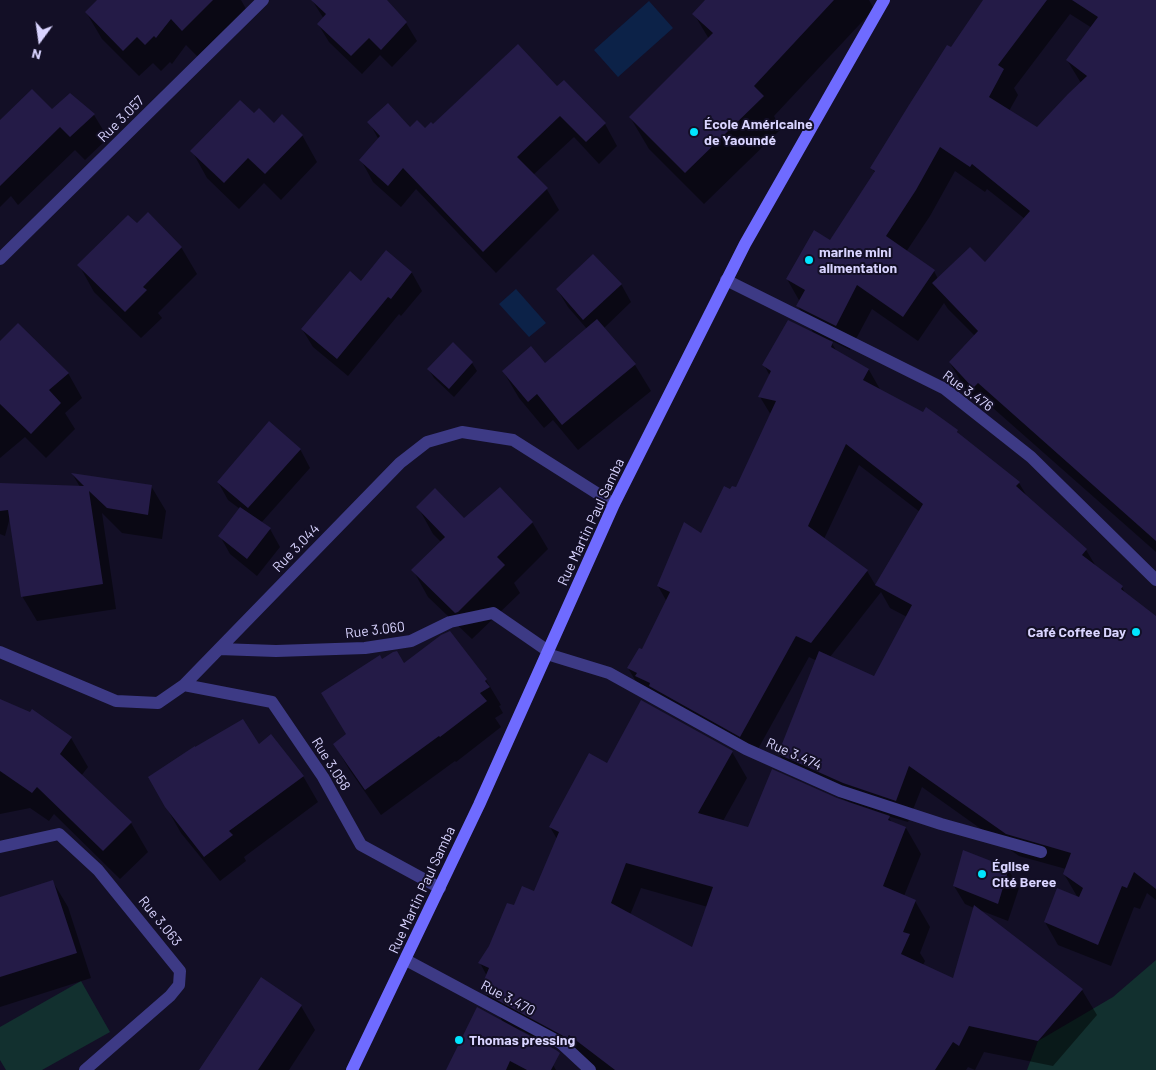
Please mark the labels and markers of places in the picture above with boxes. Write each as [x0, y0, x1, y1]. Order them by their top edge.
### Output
place label: École Américaine de Yaoundé [704, 116, 813, 148]
marker: École Américaine de Yaoundé [688, 126, 700, 138]
place label: marine mini alimentation [819, 244, 897, 276]
marker: marine mini alimentation [803, 254, 815, 266]
place label: Café Coffee Day [1027, 624, 1126, 640]
marker: Café Coffee Day [1130, 626, 1142, 638]
place label: Église Cité Beree [992, 858, 1057, 890]
marker: Église Cité Beree [976, 868, 988, 880]
place label: Thomas pressing [469, 1032, 575, 1048]
marker: Thomas pressing [453, 1034, 465, 1046]

